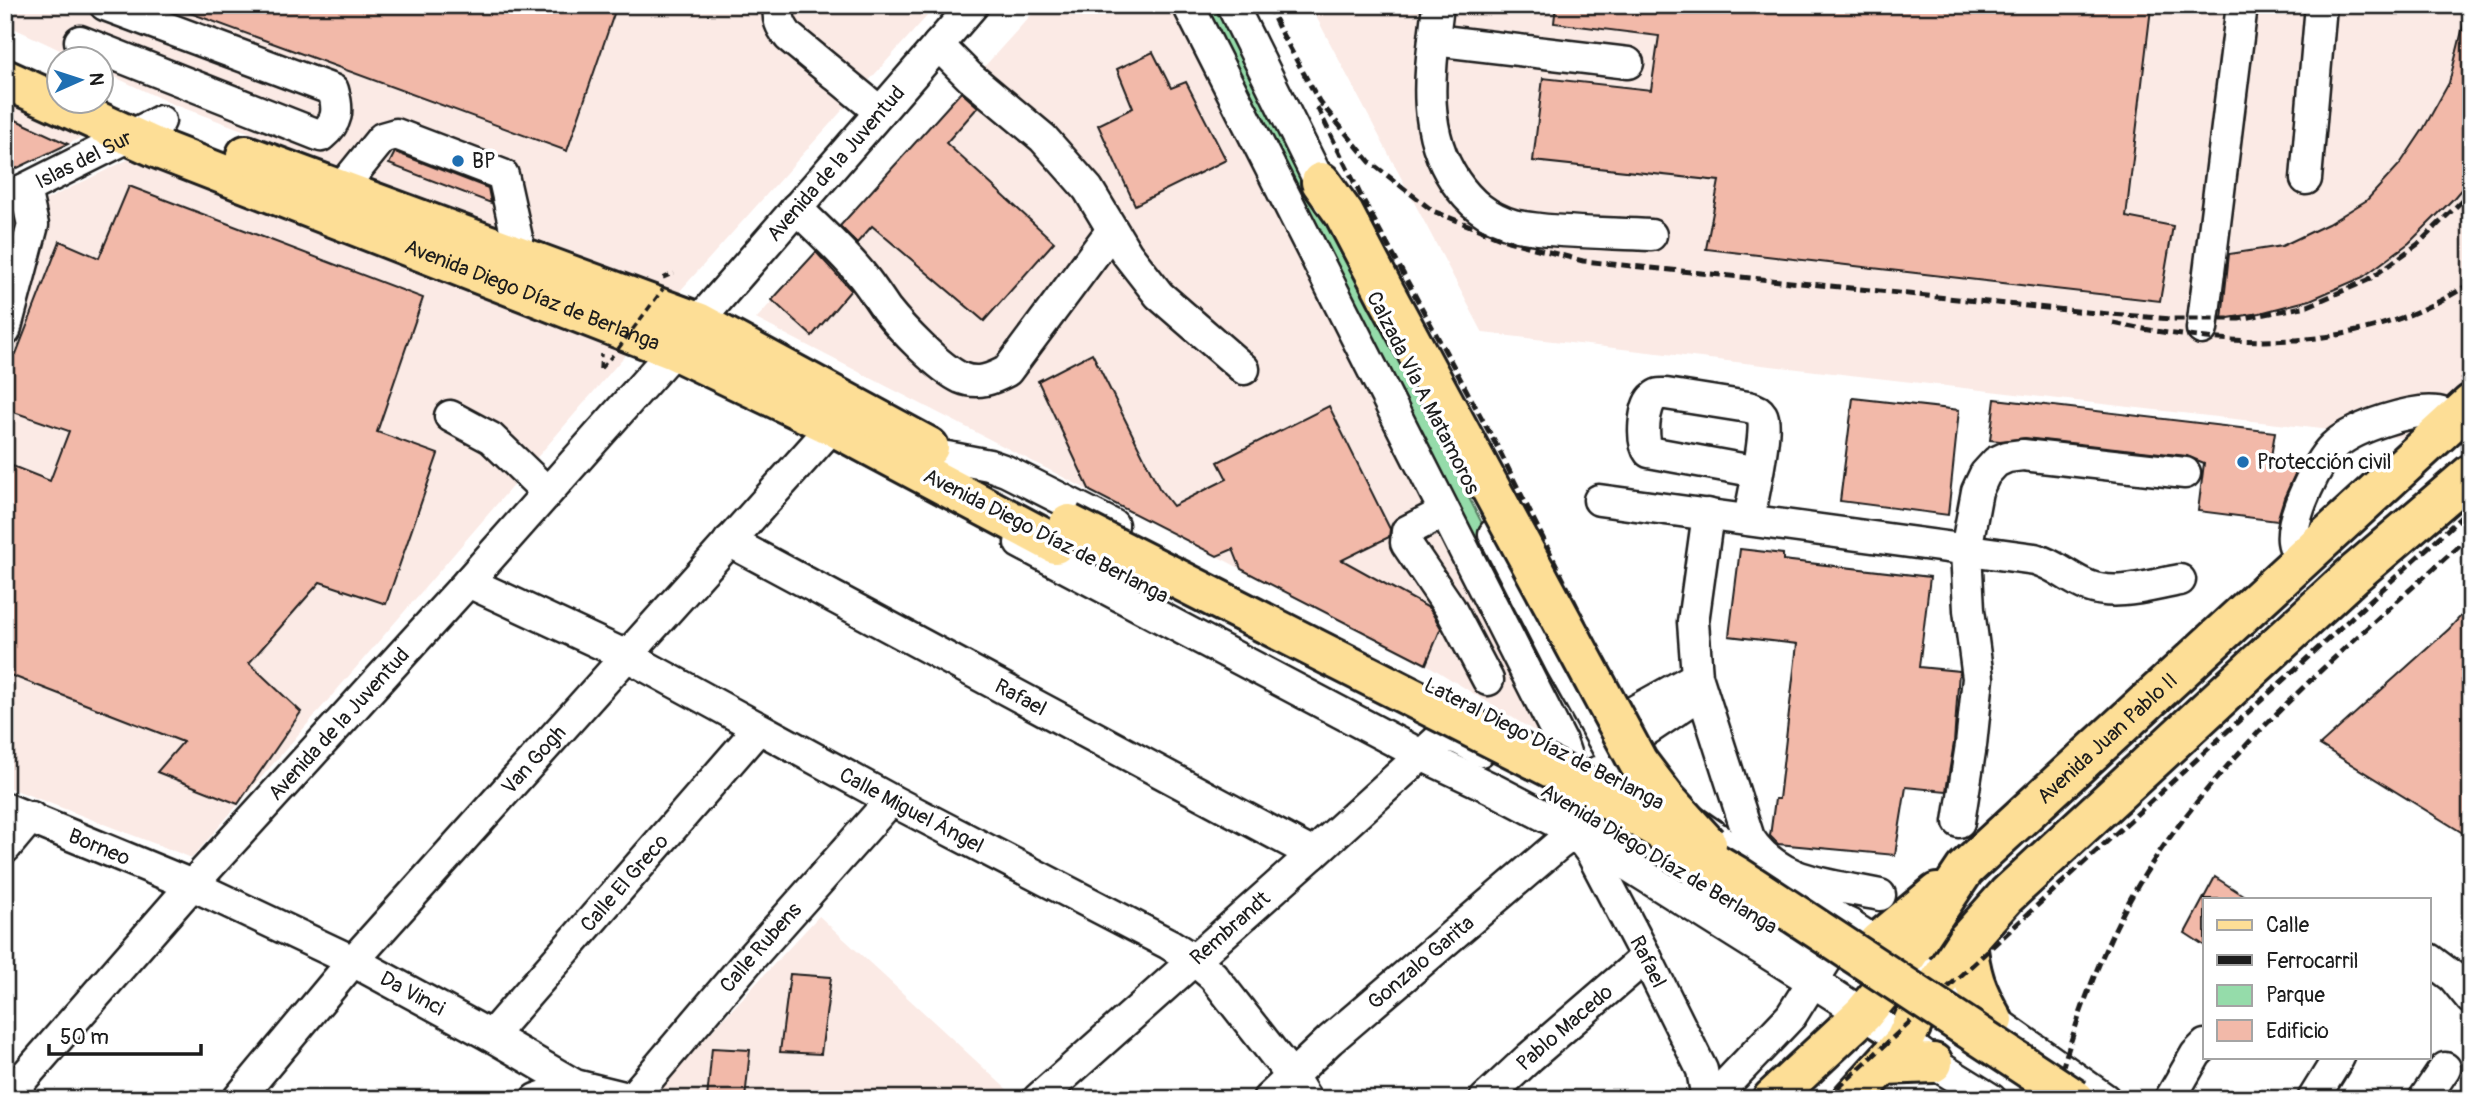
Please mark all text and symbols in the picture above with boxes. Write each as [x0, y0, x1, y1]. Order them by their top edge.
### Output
north arrow [46, 46, 116, 116]
text: N [84, 72, 108, 86]
street label: Avenida de la Juventud [761, 80, 911, 247]
street label: Islas del Sur [31, 124, 137, 195]
place label: BP [472, 148, 495, 175]
marker: BP [450, 153, 466, 169]
street label: Avenida Diego Díaz de Berlanga [401, 233, 664, 357]
street label: Calzada Vía A Matamoros [1360, 287, 1486, 500]
place label: Protección civil [2257, 449, 2392, 476]
marker: Protección civil [2235, 454, 2251, 470]
street label: Avenida Diego Díaz de Berlanga [919, 462, 1173, 610]
street label: Avenida de la Juventud [262, 642, 415, 806]
street label: Avenida Juan Pablo II [2031, 667, 2183, 810]
street label: Lateral Diego Díaz de Berlanga [1419, 672, 1669, 816]
street label: Rafael [990, 673, 1051, 722]
street label: Van Gogh [495, 719, 572, 800]
street label: Calle Miguel Ángel [835, 761, 988, 859]
street label: Avenida Diego Díaz de Berlanga [1536, 778, 1782, 940]
street label: Borneo [64, 822, 134, 872]
street label: Calle El Greco [574, 828, 674, 938]
street label: Rembrandt [1184, 885, 1276, 971]
street label: Calle Rubens [714, 896, 808, 998]
legend [2203, 898, 2430, 1058]
street label: Gonzalo Garita [1362, 909, 1480, 1015]
text: Calle [2266, 912, 2310, 939]
street label: Rafael [1624, 931, 1673, 992]
text: Ferrocarril [2266, 948, 2358, 975]
street label: Da Vinci [375, 965, 450, 1022]
street label: Pablo Macedo [1511, 978, 1618, 1076]
text: Parque [2266, 982, 2325, 1009]
scale bar [49, 1013, 201, 1057]
text: Edificio [2266, 1018, 2329, 1045]
text: 50 m [60, 1024, 109, 1051]

